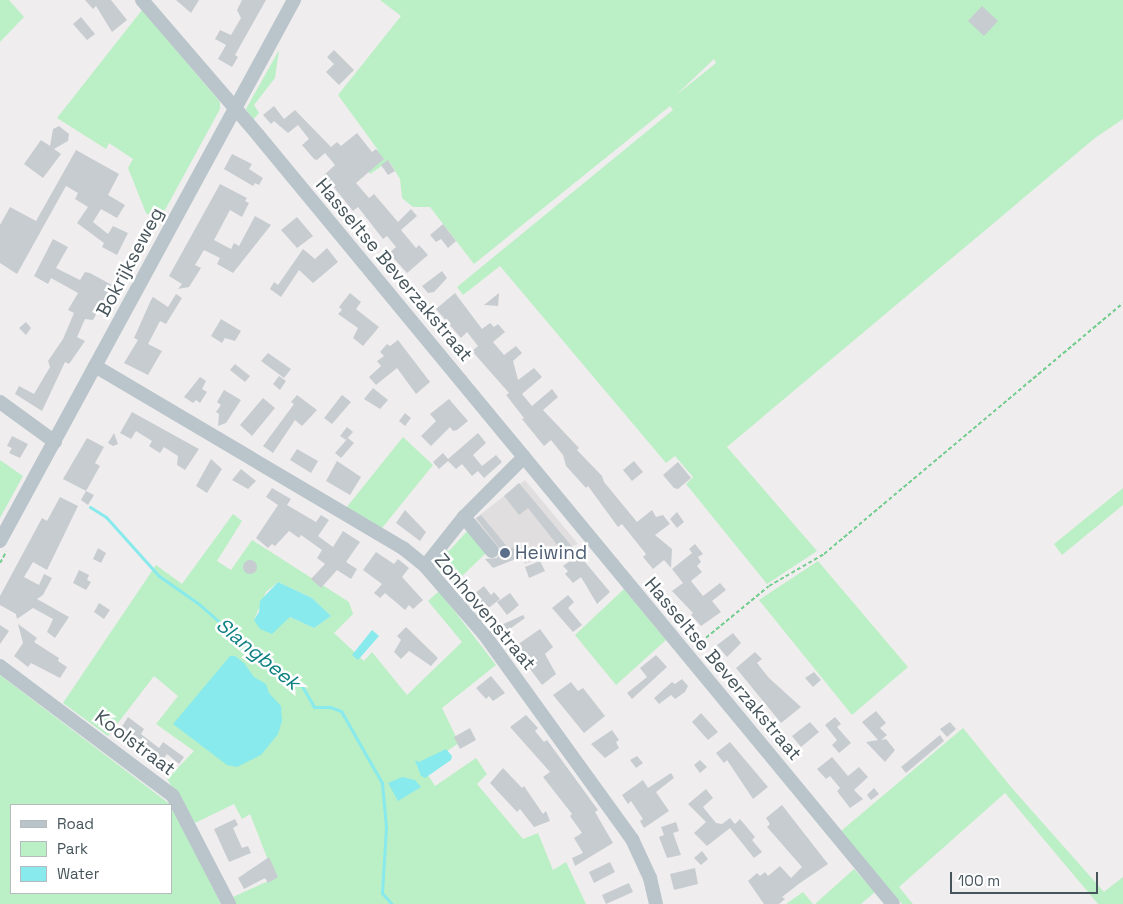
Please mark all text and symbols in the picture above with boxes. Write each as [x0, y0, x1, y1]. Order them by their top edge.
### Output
street label: Hasseltse Beverzakstraat [311, 174, 477, 366]
street label: Bokrijkseweg [92, 203, 168, 321]
place label: Heiwind [515, 542, 587, 564]
marker: Heiwind [499, 547, 511, 559]
street label: Zonhovenstraat [430, 549, 540, 675]
street label: Hasseltse Beverzakstraat [640, 573, 806, 765]
water label: Slangbeek [211, 613, 305, 695]
street label: Koolstraat [90, 705, 180, 781]
legend [10, 804, 172, 894]
text: Road [57, 814, 94, 833]
text: Park [57, 839, 88, 858]
scale bar [953, 862, 1100, 894]
text: Water [57, 864, 99, 883]
text: 100 m [958, 871, 1000, 890]

